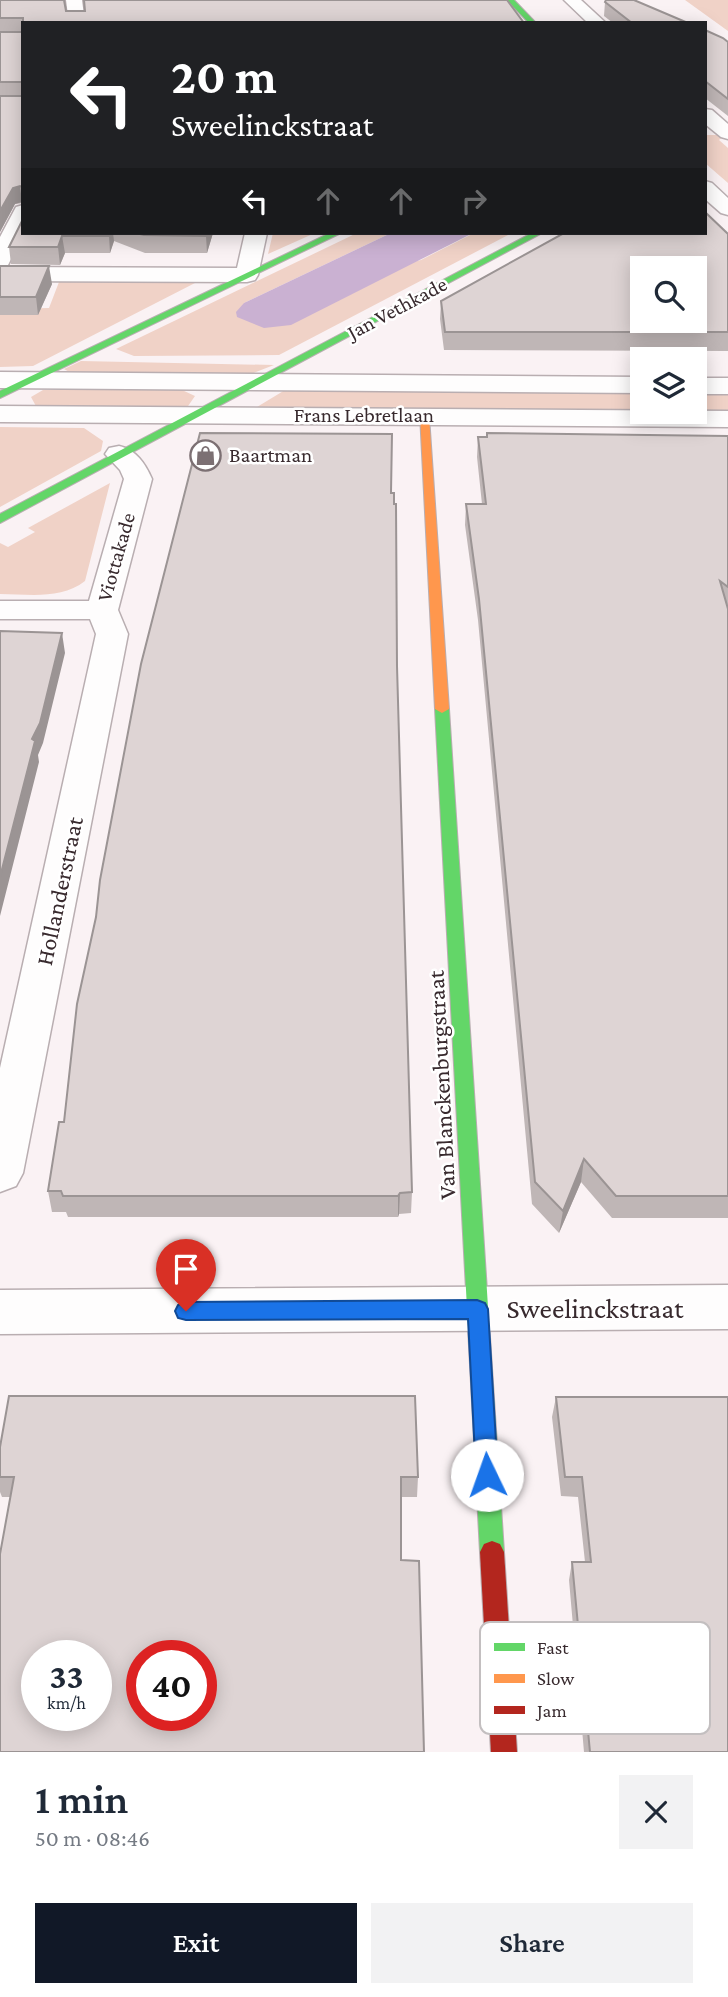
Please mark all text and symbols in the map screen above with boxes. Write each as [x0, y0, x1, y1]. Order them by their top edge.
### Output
icon: left [56, 49, 147, 140]
text: 20 m [171, 49, 277, 104]
text: Sweelinckstraat [171, 107, 373, 143]
icon: left [236, 182, 274, 220]
icon: ahead [309, 182, 347, 220]
icon: ahead [382, 182, 420, 220]
icon: right [455, 182, 493, 220]
map controls [630, 256, 707, 424]
button: search [630, 256, 707, 333]
street label: Jan Vethkade [341, 272, 451, 345]
button: layers [630, 347, 707, 424]
street label: Frans Lebretlaan [294, 403, 434, 427]
shop icon: Baartman [189, 438, 223, 472]
place label: Baartman [229, 443, 312, 467]
street label: Viottakade [92, 510, 140, 604]
street label: Hollanderstraat [30, 813, 88, 968]
street label: Van Blanckenburgstraat [421, 969, 460, 1200]
pin [156, 1239, 216, 1311]
icon: arrive [167, 1250, 205, 1288]
street label: Sweelinckstraat [506, 1293, 684, 1324]
position arrow [450, 1438, 524, 1512]
legend [480, 1622, 710, 1734]
text: Fast [537, 1637, 569, 1658]
speed limit sign: 40 [126, 1640, 217, 1731]
text: 33 [49, 1657, 84, 1696]
text: Slow [537, 1668, 574, 1689]
text: km/h [47, 1693, 86, 1713]
text: Jam [535, 1700, 567, 1721]
text: 1 min [35, 1775, 128, 1822]
button: close [619, 1775, 693, 1849]
text: 50 m · 08:46 [35, 1825, 150, 1851]
button: Exit [35, 1903, 357, 1983]
button: Share [371, 1903, 693, 1983]

